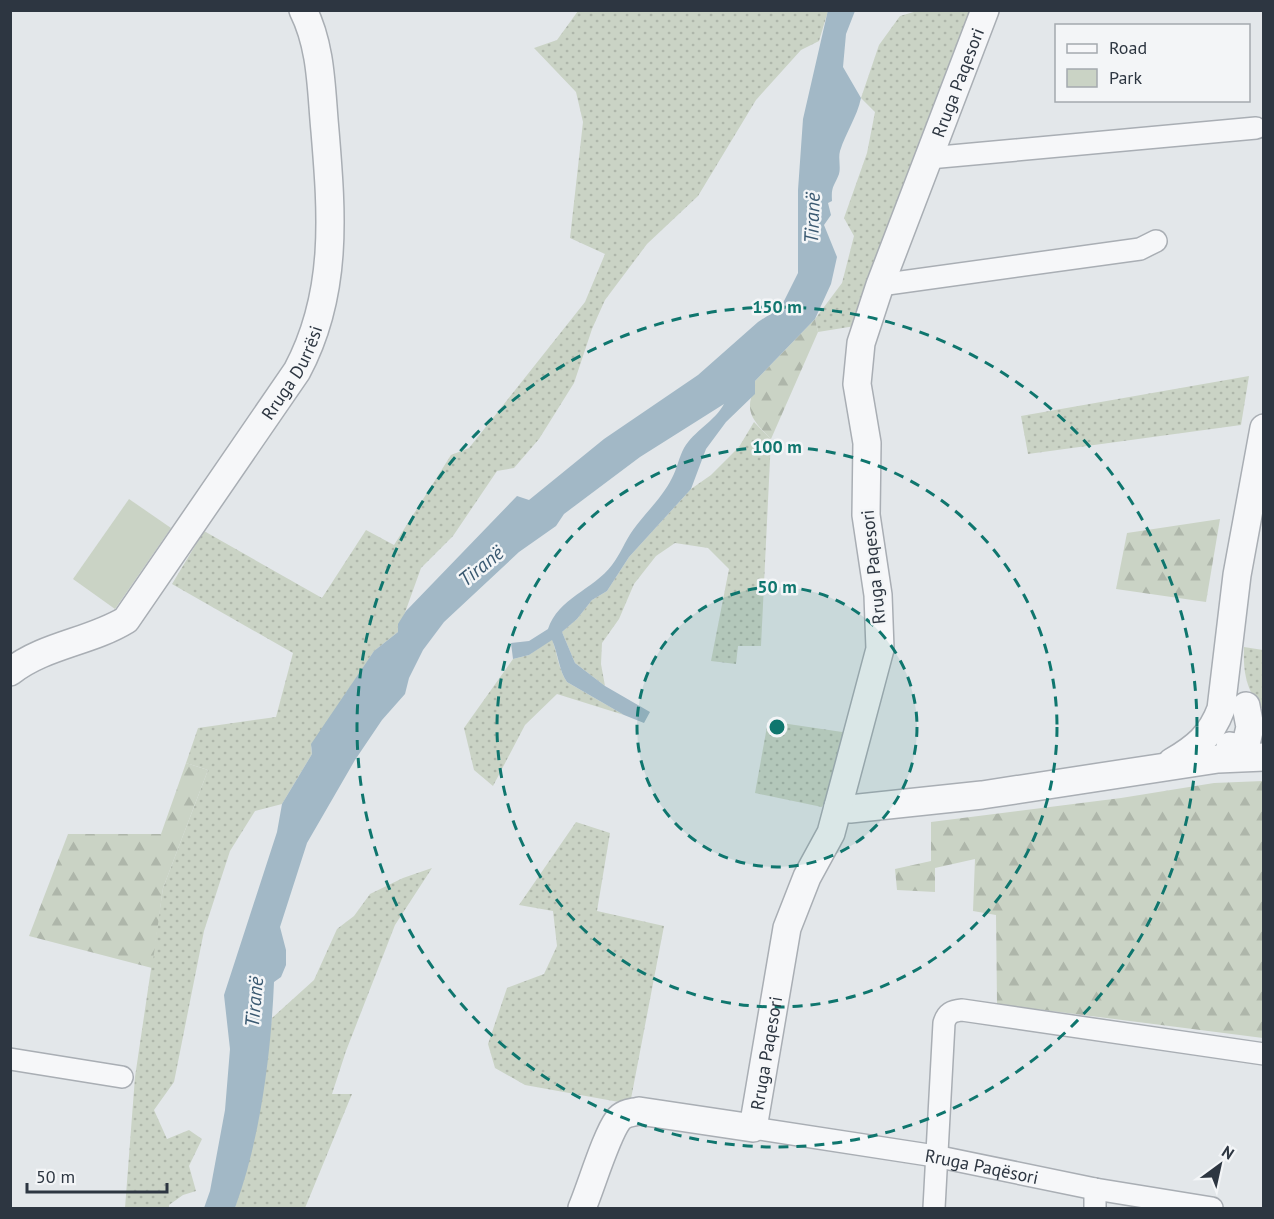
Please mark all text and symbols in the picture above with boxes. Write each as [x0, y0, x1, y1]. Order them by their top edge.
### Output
legend [1055, 24, 1250, 102]
street label: Rruga Paqesori [926, 25, 989, 140]
text: Road [1109, 36, 1147, 59]
text: Park [1109, 66, 1142, 89]
water label: Tiranë [798, 191, 826, 244]
text: 150 m [752, 295, 802, 318]
street label: Rruga Durrësi [256, 322, 327, 424]
text: 100 m [752, 435, 802, 458]
street label: Rruga Paqesori [856, 509, 890, 625]
water label: Tiranë [453, 539, 510, 592]
text: 50 m [757, 575, 797, 598]
centre of rings [767, 717, 787, 737]
water label: Tiranë [239, 975, 269, 1029]
street label: Rruga Paqesori [745, 994, 787, 1112]
north arrow [1190, 1135, 1250, 1195]
text: N [1218, 1141, 1238, 1164]
street label: Rruga Paqësori [924, 1143, 1041, 1189]
scale bar [27, 1156, 166, 1194]
text: 50 m [36, 1165, 75, 1188]

